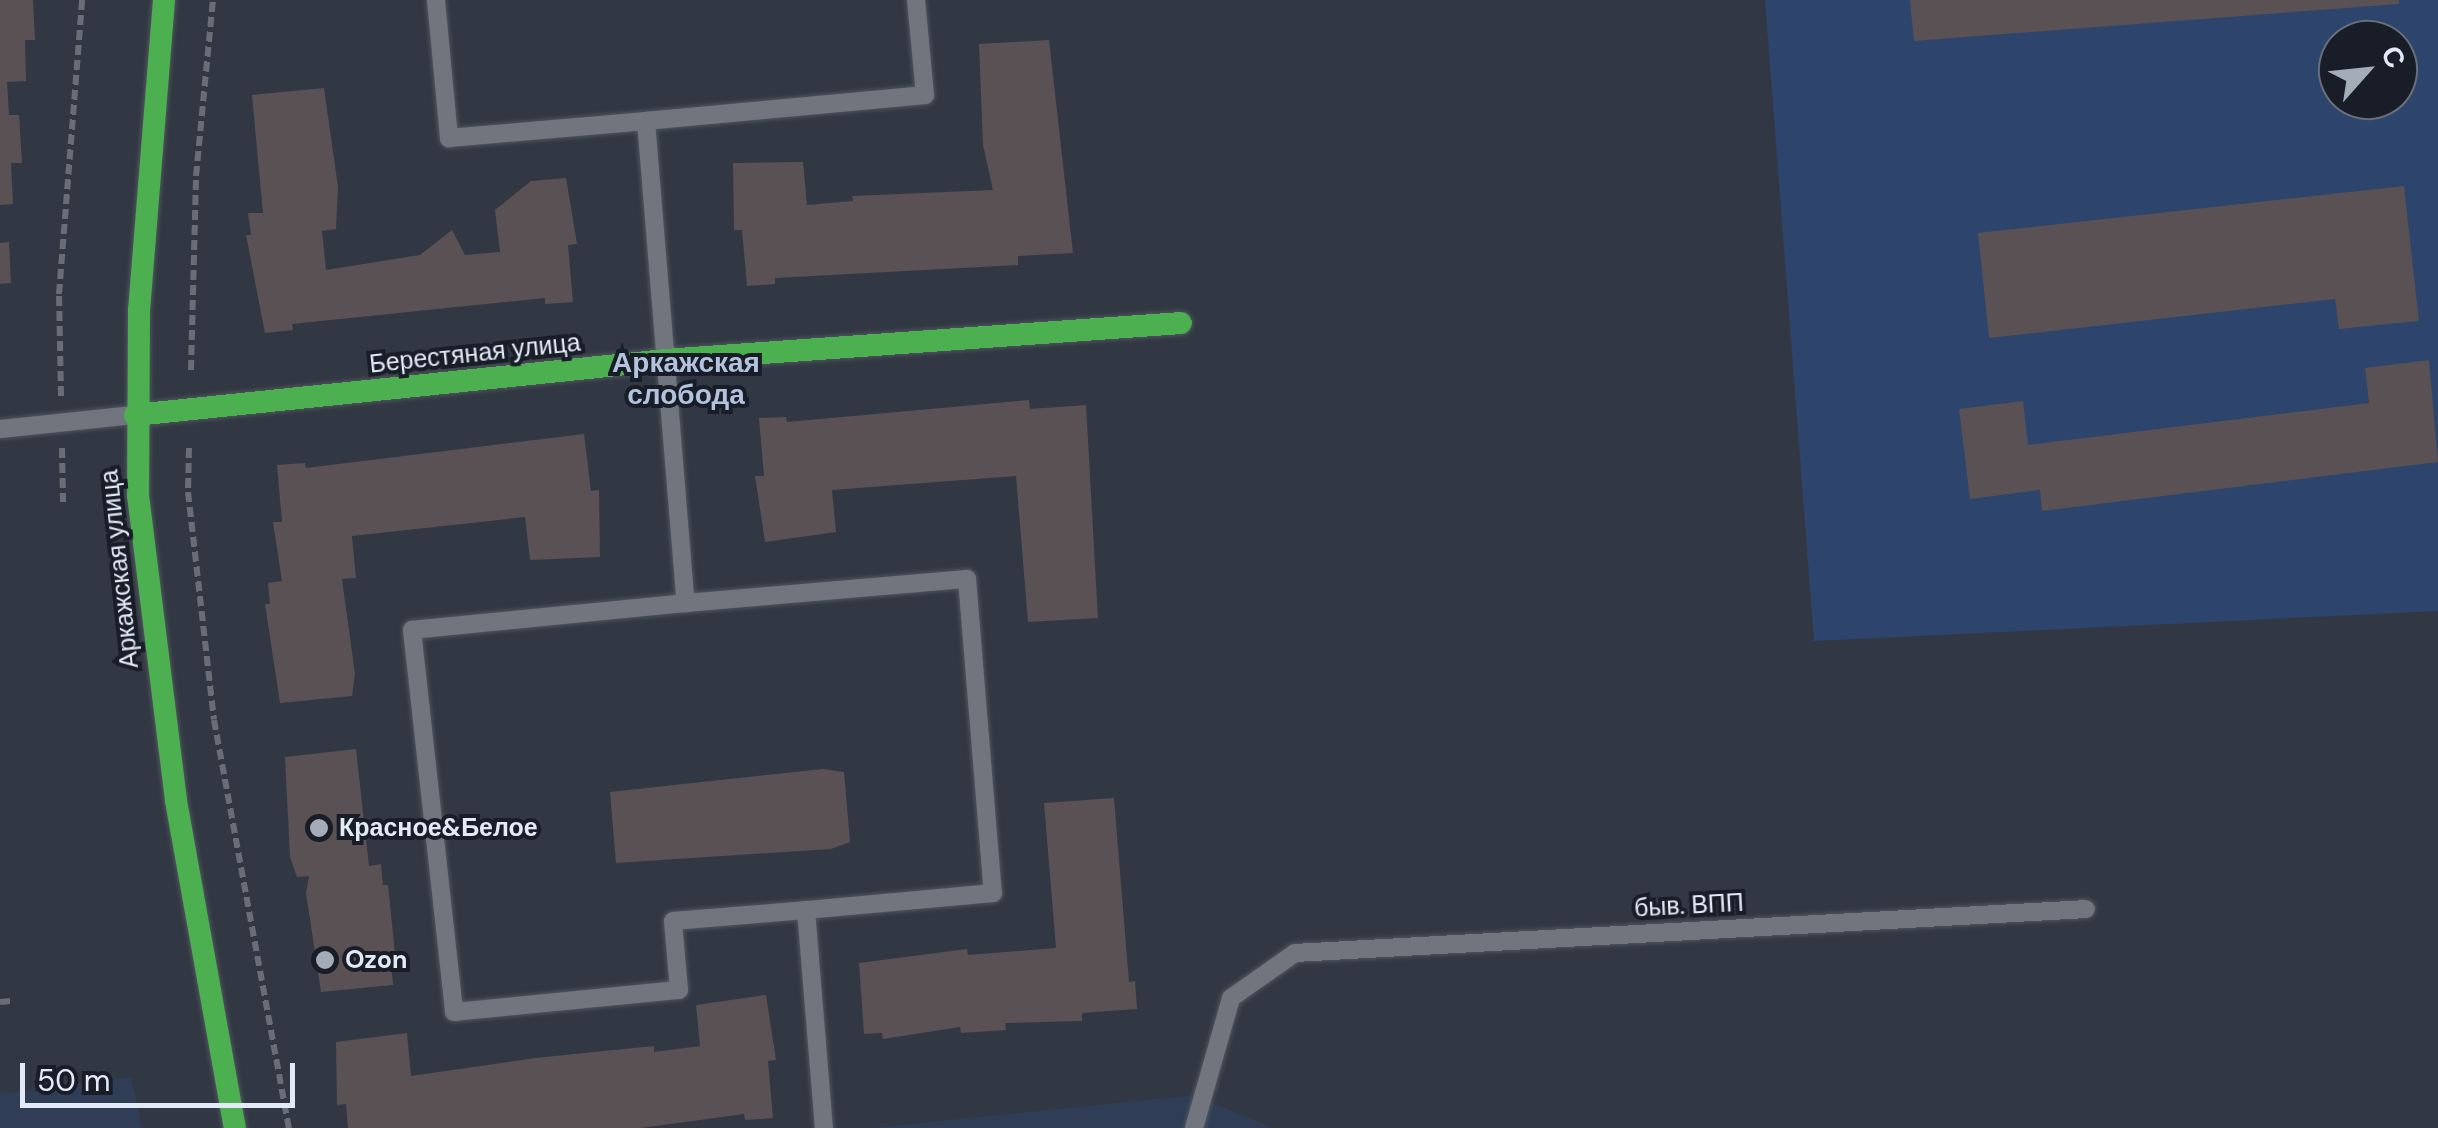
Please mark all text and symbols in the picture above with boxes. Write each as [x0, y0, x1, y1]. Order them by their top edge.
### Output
north arrow [2318, 20, 2418, 120]
text: С [2372, 40, 2414, 74]
street label: Берестяная улица [368, 328, 582, 380]
district label: Аркажская слобода [612, 346, 760, 412]
street label: Аркажская улица [95, 468, 145, 670]
place label: Красное&Белое [339, 813, 538, 843]
marker: Красное&Белое [308, 817, 330, 839]
street label: быв. ВПП [1633, 888, 1745, 924]
place label: Ozon [345, 945, 408, 975]
marker: Ozon [314, 949, 336, 971]
scale bar [25, 1043, 300, 1105]
text: 50 m [37, 1061, 111, 1100]

